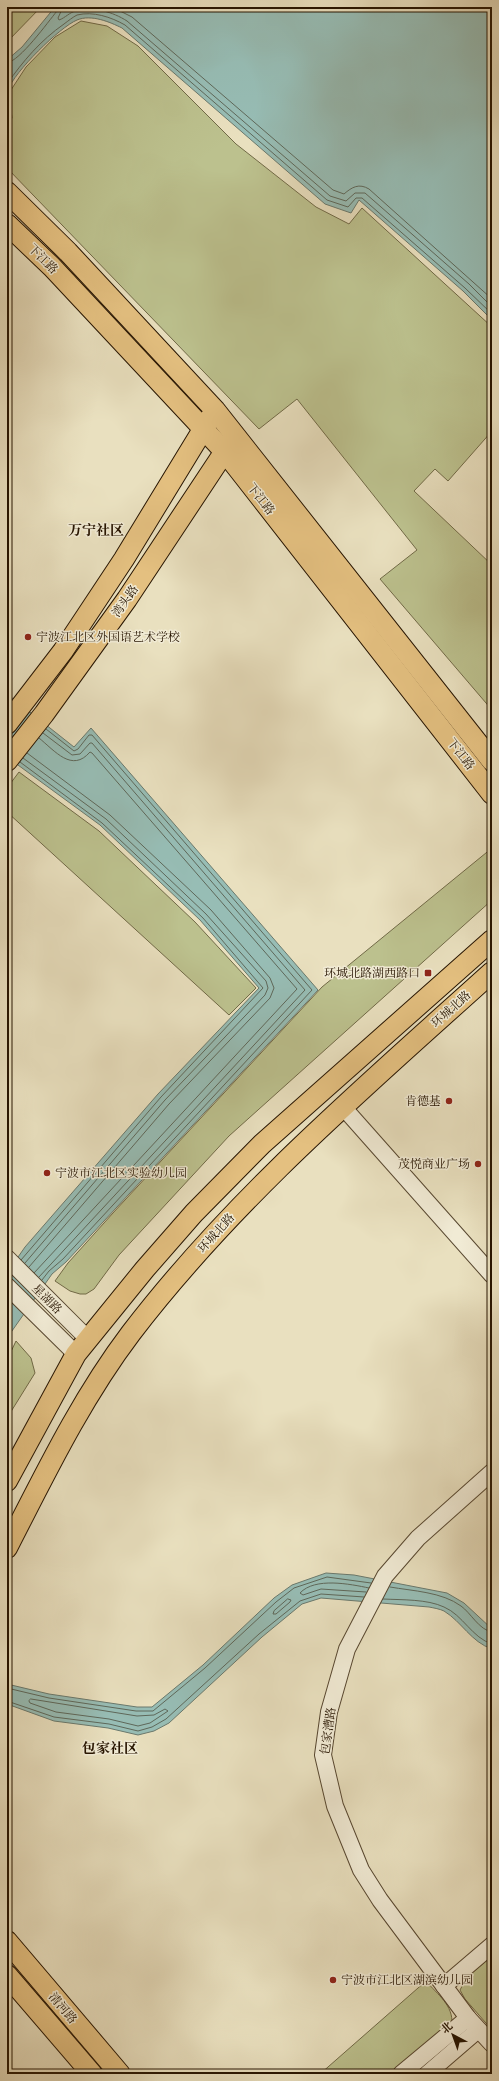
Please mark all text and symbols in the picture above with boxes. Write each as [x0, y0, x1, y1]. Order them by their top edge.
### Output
street label: 下江路 [25, 241, 61, 277]
street label: 下江路 [244, 480, 278, 518]
district label: 万宁社区 [68, 521, 124, 540]
street label: 湾头路 [108, 582, 142, 620]
place label: 宁波江北区外国语艺术学校 [36, 629, 180, 645]
marker: 宁波江北区外国语艺术学校 [23, 632, 33, 642]
street label: 下江路 [444, 735, 478, 773]
place label: 环城北路湖西路口 [324, 965, 420, 981]
marker: 环城北路湖西路口 [423, 968, 433, 978]
street label: 环城北路 [428, 987, 474, 1031]
place label: 肯德基 [405, 1093, 441, 1109]
marker: 肯德基 [444, 1096, 454, 1106]
place label: 茂悦商业广场 [398, 1156, 470, 1172]
marker: 茂悦商业广场 [473, 1159, 483, 1169]
place label: 宁波市江北区实验幼儿园 [55, 1165, 187, 1181]
marker: 宁波市江北区实验幼儿园 [42, 1168, 52, 1178]
street label: 环城北路 [194, 1210, 238, 1256]
street label: 星湖路 [29, 1281, 65, 1317]
street label: 包家漕路 [317, 1706, 339, 1756]
district label: 包家社区 [82, 1739, 138, 1758]
place label: 宁波市江北区湖滨幼儿园 [341, 1972, 473, 1988]
marker: 宁波市江北区湖滨幼儿园 [328, 1975, 338, 1985]
street label: 清河路 [45, 1989, 81, 2027]
north arrow [433, 2015, 473, 2055]
text: 北 [438, 2019, 456, 2037]

